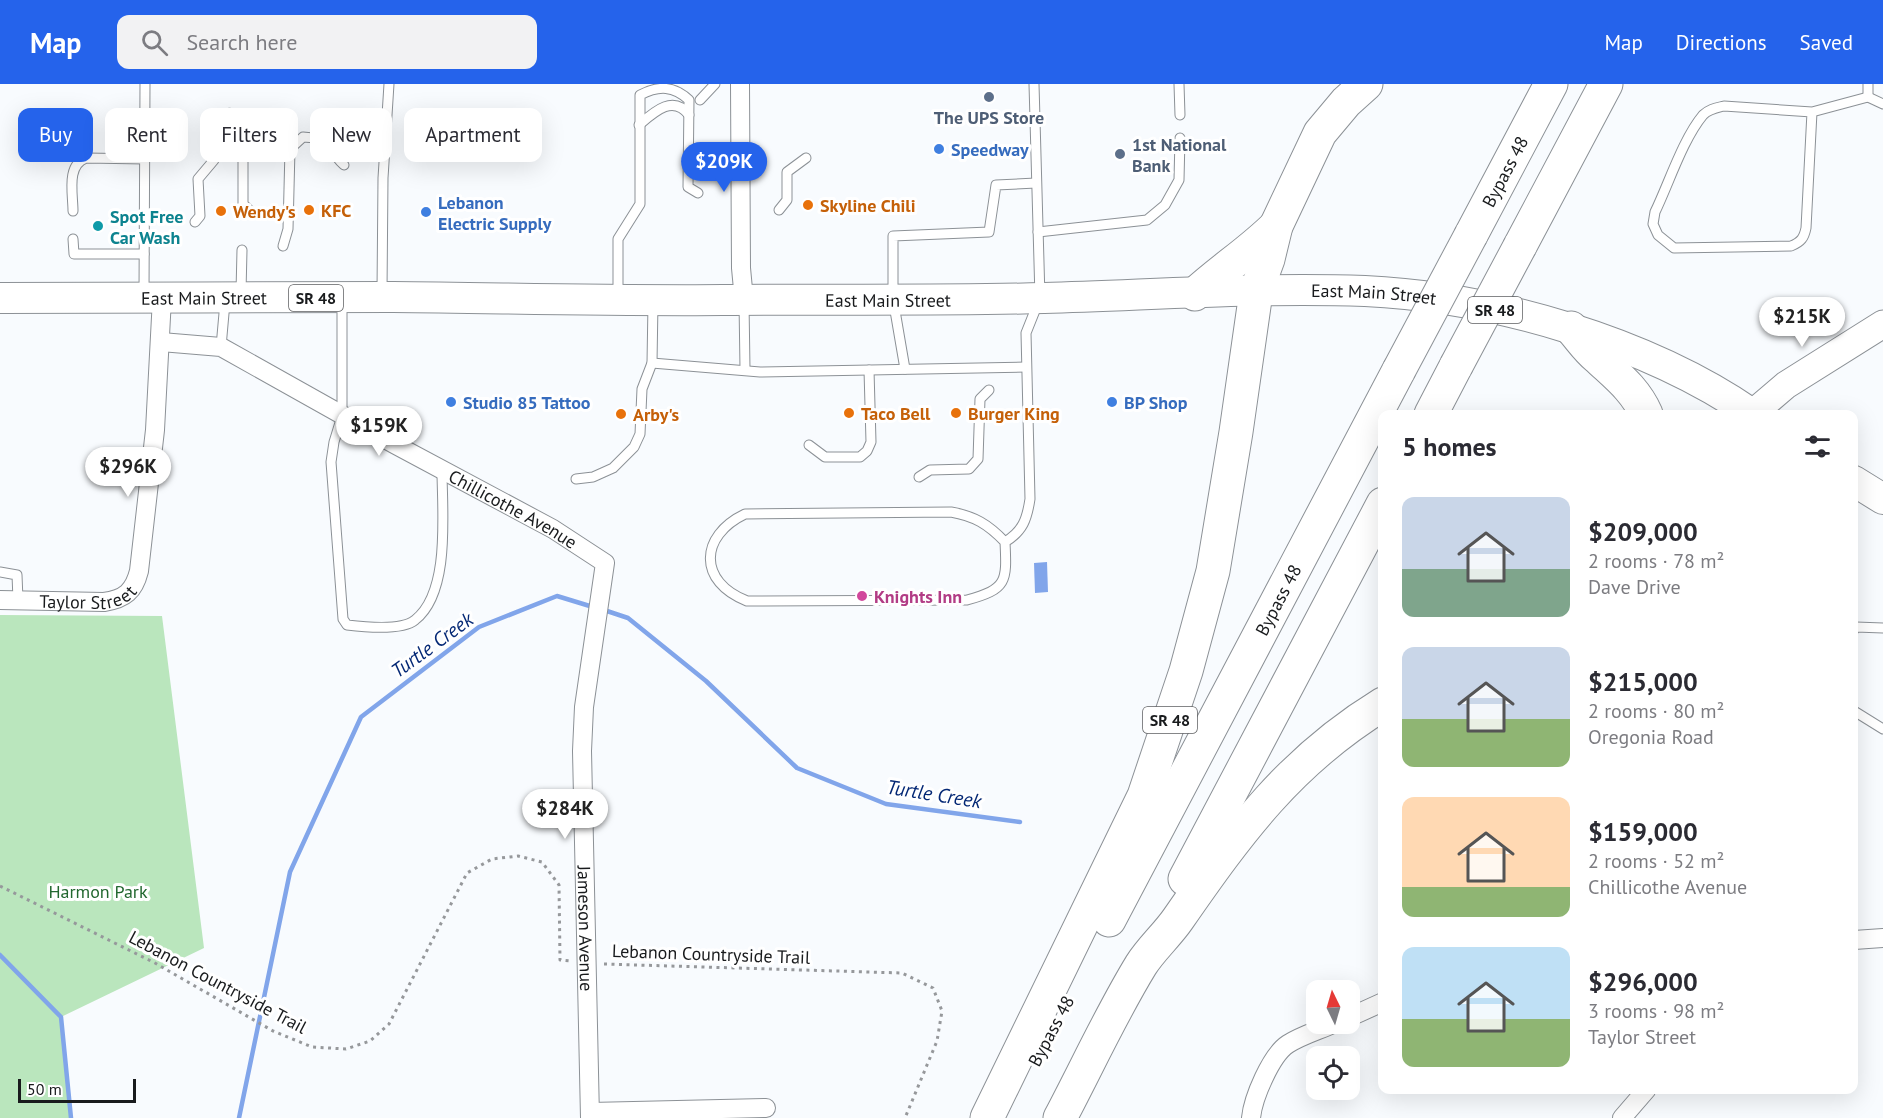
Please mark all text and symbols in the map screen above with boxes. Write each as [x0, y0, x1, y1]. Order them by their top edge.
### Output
search box [117, 15, 537, 69]
text: Map [30, 24, 81, 61]
icon: search [138, 26, 171, 59]
text: Search here [186, 28, 297, 56]
text: Map [1604, 29, 1643, 56]
text: Directions [1676, 29, 1767, 56]
text: Saved [1800, 29, 1853, 56]
marker: The UPS Store [982, 90, 996, 104]
place label: The UPS Store [934, 106, 1044, 129]
chip: Buy [18, 108, 93, 162]
chip: Rent [105, 108, 188, 162]
chip: Filters [200, 108, 298, 162]
chip: New [310, 108, 392, 162]
chip: Apartment [404, 108, 542, 162]
street label: Bypass 48 [1476, 132, 1533, 211]
place label: 1st National Bank [1132, 133, 1227, 177]
place label: Speedway [951, 138, 1029, 161]
pin: $209K [682, 142, 766, 193]
marker: Speedway [932, 142, 946, 156]
marker: 1st National Bank [1113, 147, 1127, 161]
text: $209K [695, 148, 753, 174]
place label: Lebanon Electric Supply [438, 191, 552, 235]
place label: Skyline Chili [820, 194, 916, 217]
marker: Skyline Chili [801, 198, 815, 212]
place label: KFC [321, 199, 351, 222]
place label: Wendy's [233, 200, 296, 223]
marker: KFC [302, 203, 316, 217]
marker: Wendy's [214, 204, 228, 218]
place label: Spot Free Car Wash [110, 205, 183, 249]
marker: Lebanon Electric Supply [419, 205, 433, 219]
marker: Spot Free Car Wash [91, 219, 105, 233]
street label: East Main Street [1311, 278, 1438, 309]
road number: SR 48 [289, 285, 343, 311]
street label: East Main Street [141, 286, 267, 309]
street label: East Main Street [825, 288, 951, 311]
road number: SR 48 [1468, 297, 1522, 323]
pin: $215K [1760, 297, 1844, 348]
text: $215K [1773, 303, 1831, 329]
place label: Studio 85 Tattoo [463, 391, 591, 414]
place label: BP Shop [1124, 391, 1188, 414]
marker: Studio 85 Tattoo [444, 395, 458, 409]
marker: BP Shop [1105, 395, 1119, 409]
place label: Taco Bell [861, 402, 931, 425]
place label: Burger King [968, 402, 1060, 425]
place label: Arby's [633, 403, 680, 426]
pin: $159K [337, 406, 421, 457]
marker: Taco Bell [842, 406, 856, 420]
marker: Burger King [949, 406, 963, 420]
marker: Arby's [614, 407, 628, 421]
text: $159K [350, 412, 408, 438]
text: 5 homes [1402, 430, 1497, 463]
icon: filters [1801, 430, 1834, 463]
pin: $296K [86, 447, 170, 498]
text: $296K [99, 453, 157, 479]
street label: Chillicothe Avenue [445, 464, 582, 553]
text: $209,000 [1588, 515, 1698, 548]
icon: home [1450, 521, 1522, 593]
text: 2 rooms · 78 m² [1588, 548, 1724, 574]
street label: Bypass 48 [1250, 560, 1306, 639]
text: Dave Drive [1588, 574, 1681, 600]
street label: Taylor Street [39, 580, 141, 614]
place label: Knights Inn [874, 585, 962, 608]
marker: Knights Inn [855, 589, 869, 603]
water label: Turtle Creek [386, 606, 479, 684]
text: $215,000 [1588, 665, 1698, 698]
icon: home [1450, 671, 1522, 743]
text: 2 rooms · 80 m² [1588, 698, 1724, 724]
road number: SR 48 [1143, 707, 1197, 733]
text: Oregonia Road [1588, 724, 1714, 750]
water label: Turtle Creek [885, 774, 984, 814]
pin: $284K [523, 789, 607, 840]
text: $284K [536, 795, 594, 821]
text: $159,000 [1588, 815, 1698, 848]
icon: home [1450, 821, 1522, 893]
text: 2 rooms · 52 m² [1588, 848, 1724, 874]
street label: Jameson Avenue [573, 864, 599, 991]
text: Chillicothe Avenue [1588, 874, 1747, 900]
park label: Harmon Park [48, 880, 148, 903]
street label: Lebanon Countryside Trail [125, 925, 312, 1039]
street label: Lebanon Countryside Trail [611, 939, 811, 969]
text: $296,000 [1588, 965, 1698, 998]
icon: home [1450, 971, 1522, 1043]
north arrow [1306, 980, 1360, 1034]
map controls [1306, 980, 1360, 1100]
street label: Bypass 48 [1023, 992, 1079, 1070]
text: 3 rooms · 98 m² [1588, 998, 1724, 1024]
text: Taylor Street [1588, 1024, 1696, 1050]
button: locate [1306, 1046, 1360, 1100]
scale bar [18, 1076, 136, 1104]
text: 50 m [27, 1079, 62, 1099]

